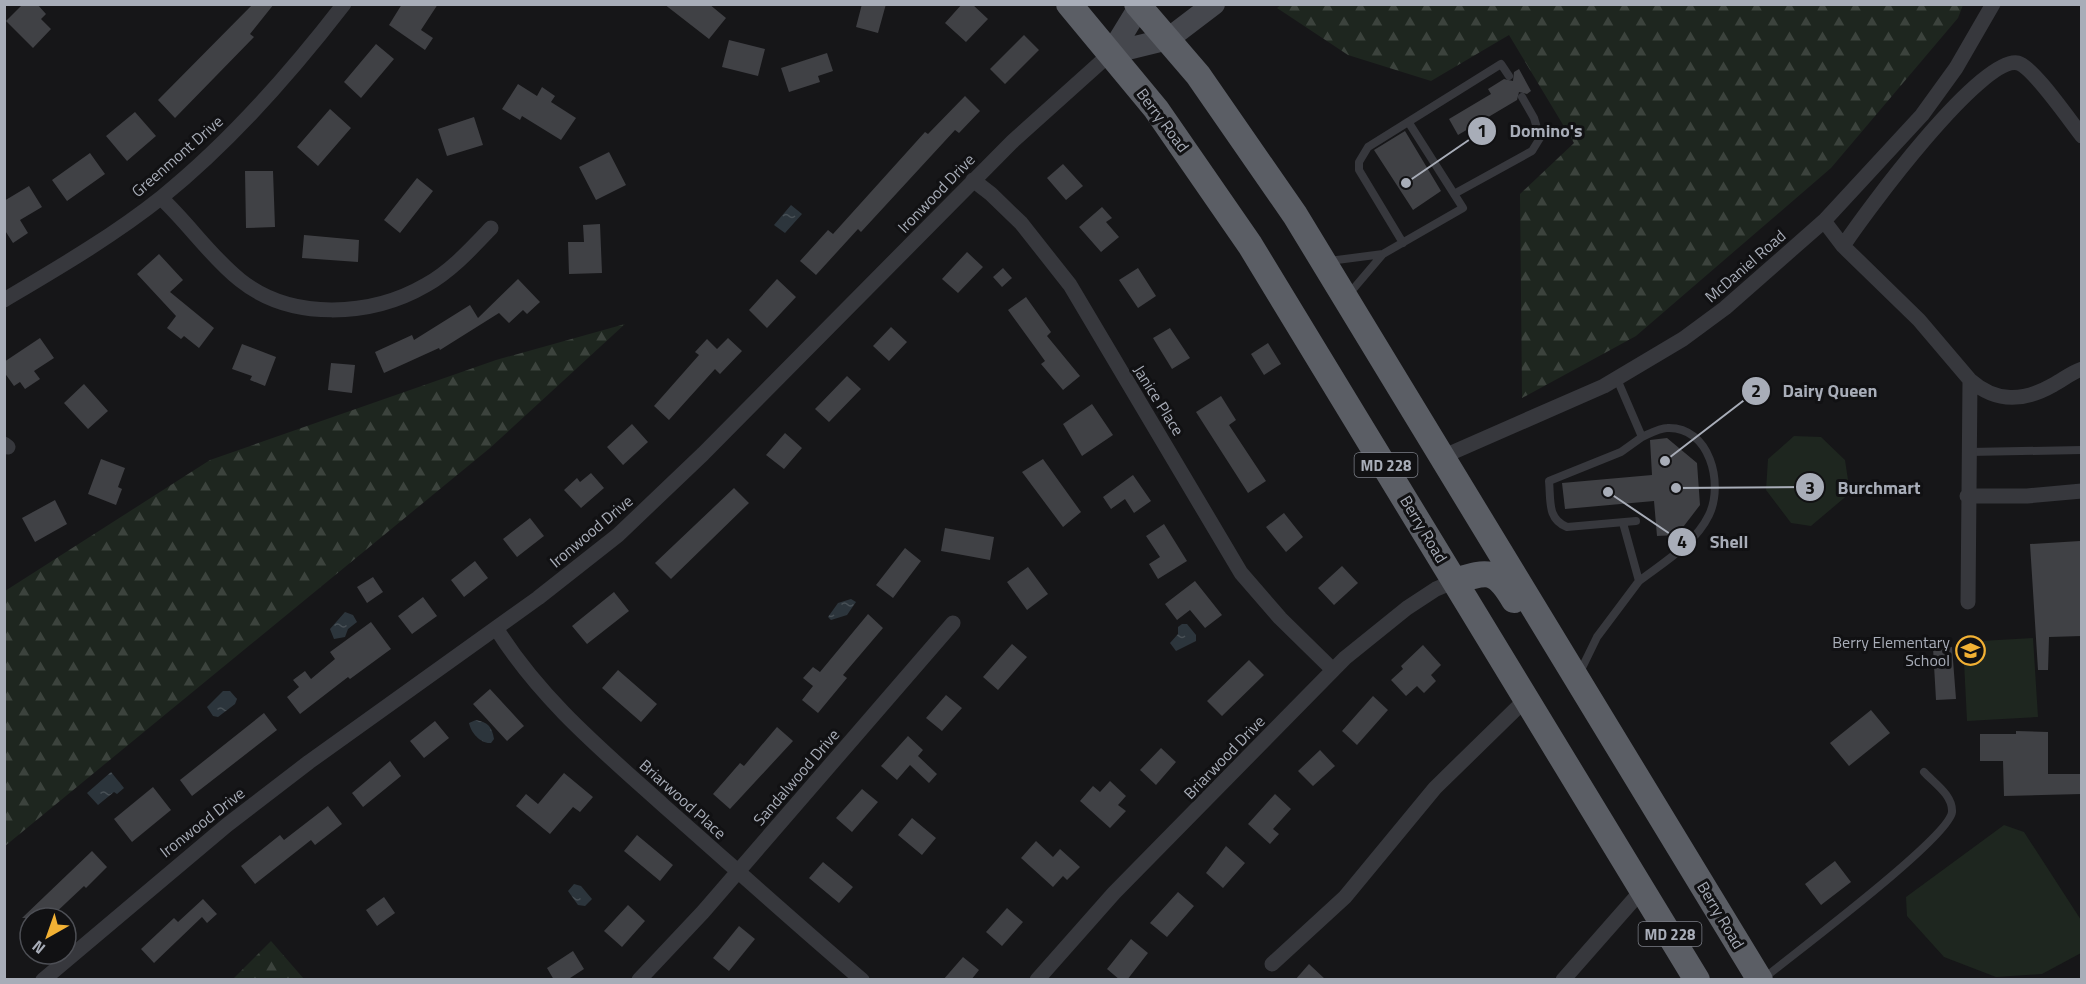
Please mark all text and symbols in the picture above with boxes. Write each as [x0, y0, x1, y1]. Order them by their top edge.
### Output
street label: Berry Road [1131, 83, 1195, 157]
street label: Greenmont Drive [126, 109, 228, 203]
callout: Domino's [1467, 113, 1594, 149]
text: 1 [1477, 117, 1487, 144]
text: Domino's [1510, 117, 1582, 144]
street label: Ironwood Drive [892, 148, 980, 238]
street label: McDaniel Road [1699, 224, 1791, 308]
street label: Janice Place [1128, 360, 1190, 440]
callout: Dairy Queen [1741, 373, 1890, 409]
text: 2 [1751, 377, 1761, 404]
text: Dairy Queen [1783, 377, 1878, 404]
road number: MD 228 [1354, 453, 1418, 477]
callout: Burchmart [1795, 469, 1932, 505]
text: 3 [1805, 474, 1815, 501]
text: Burchmart [1837, 474, 1921, 501]
street label: Ironwood Drive [544, 489, 638, 573]
street label: Berry Road [1394, 491, 1454, 567]
callout: Shell [1667, 524, 1760, 560]
text: 4 [1677, 528, 1687, 555]
text: Shell [1710, 528, 1748, 555]
place label: Berry Elementary School [1832, 630, 1950, 672]
school or university icon: Berry Elementary School [1955, 635, 1987, 667]
street label: Briarwood Drive [1178, 710, 1270, 804]
street label: Sandalwood Drive [747, 723, 845, 831]
street label: Briarwood Place [634, 753, 732, 845]
street label: Ironwood Drive [154, 781, 250, 863]
street label: Berry Road [1691, 877, 1751, 953]
north arrow [18, 906, 78, 966]
road number: MD 228 [1638, 922, 1702, 946]
text: N [26, 935, 50, 960]

